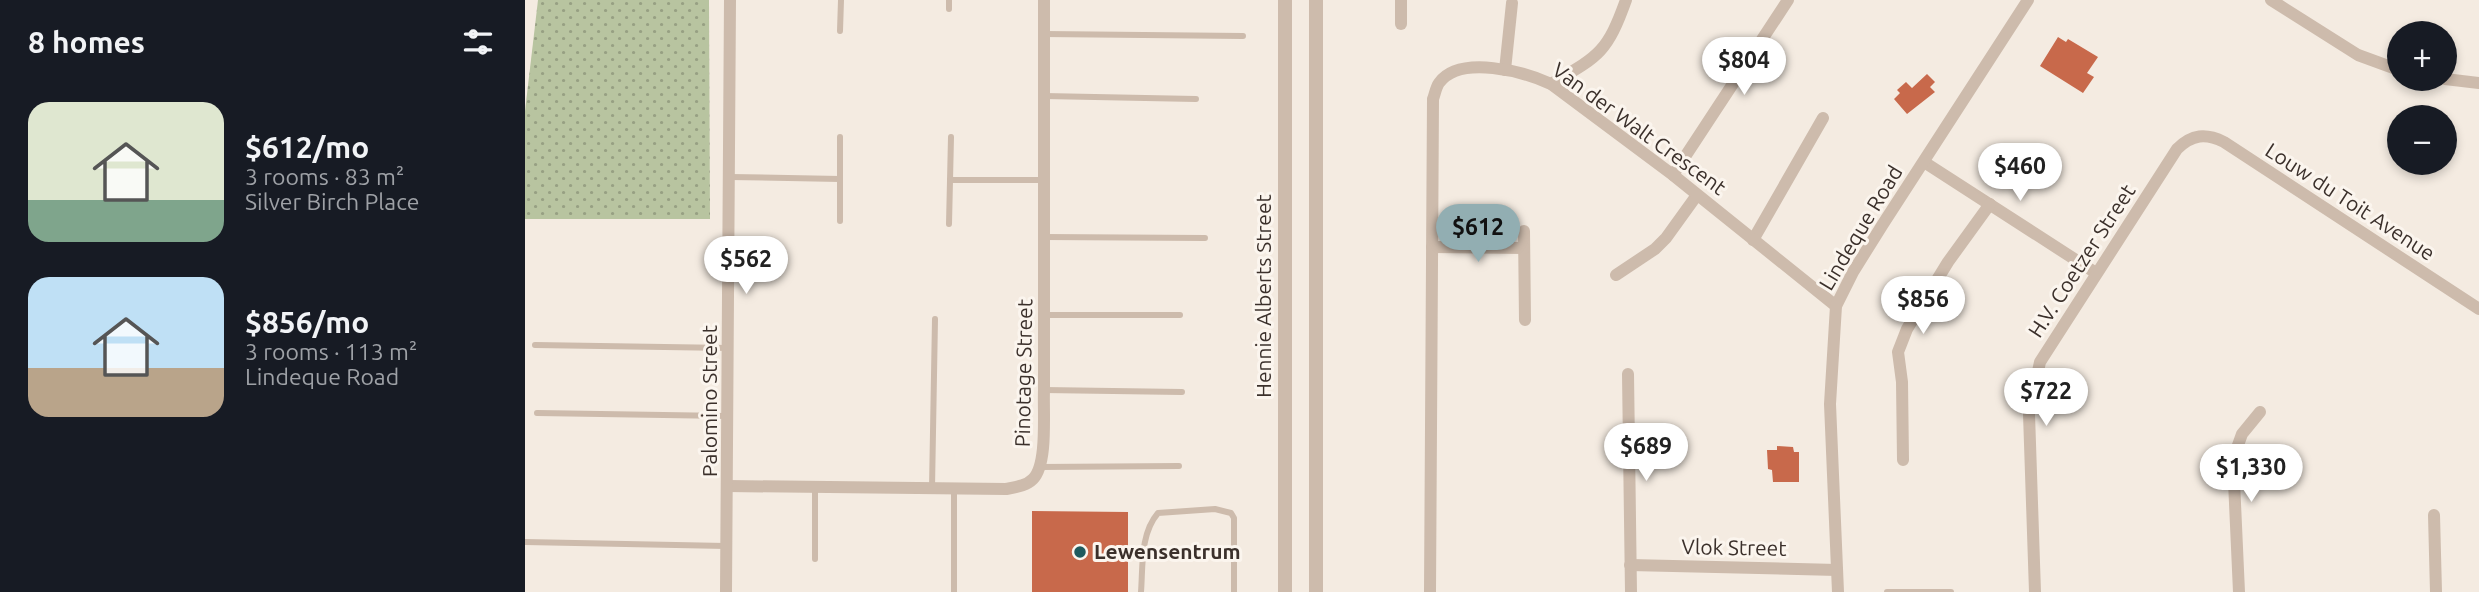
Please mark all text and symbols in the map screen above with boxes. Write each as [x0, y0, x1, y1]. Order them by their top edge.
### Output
map controls [2387, 21, 2457, 175]
button: + [2387, 21, 2457, 91]
icon: filters [459, 23, 497, 61]
text: 8 homes [28, 25, 145, 59]
pin: $804 [1703, 38, 1785, 97]
text: $804 [1718, 47, 1770, 72]
street label: Van der Walt Crescent [1548, 57, 1731, 199]
button: − [2387, 105, 2457, 175]
icon: home [84, 130, 168, 214]
text: $612/mo [245, 130, 369, 164]
street label: Louw du Toit Avenue [2261, 137, 2440, 265]
pin: $460 [1979, 144, 2061, 203]
text: $460 [1994, 153, 2046, 178]
street label: Lindeque Road [1814, 161, 1907, 294]
text: 3 rooms · 83 m² [245, 164, 404, 189]
street label: H.V. Coetzer Street [2023, 179, 2140, 342]
text: Silver Birch Place [245, 189, 419, 214]
street label: Hennie Alberts Street [1251, 194, 1275, 398]
pin: $612 [1437, 204, 1519, 264]
text: $612 [1452, 214, 1504, 239]
pin: $562 [705, 236, 787, 296]
text: $562 [720, 246, 772, 271]
pin: $856 [1882, 276, 1964, 336]
text: $856 [1897, 286, 1949, 311]
street label: Pinotage Street [1010, 299, 1036, 447]
icon: home [84, 305, 168, 389]
text: $856/mo [245, 305, 369, 339]
street label: Palomino Street [697, 325, 721, 477]
text: 3 rooms · 113 m² [245, 339, 417, 364]
text: Lindeque Road [245, 364, 399, 389]
pin: $722 [2005, 368, 2087, 428]
text: $722 [2020, 378, 2072, 403]
pin: $689 [1605, 424, 1687, 483]
text: $689 [1620, 433, 1672, 458]
pin: $1,330 [2194, 444, 2308, 504]
text: $1,330 [2216, 454, 2286, 479]
street label: Vlok Street [1681, 534, 1787, 560]
place label: Lewensentrum [1094, 539, 1241, 563]
marker: Lewensentrum [1072, 544, 1088, 560]

